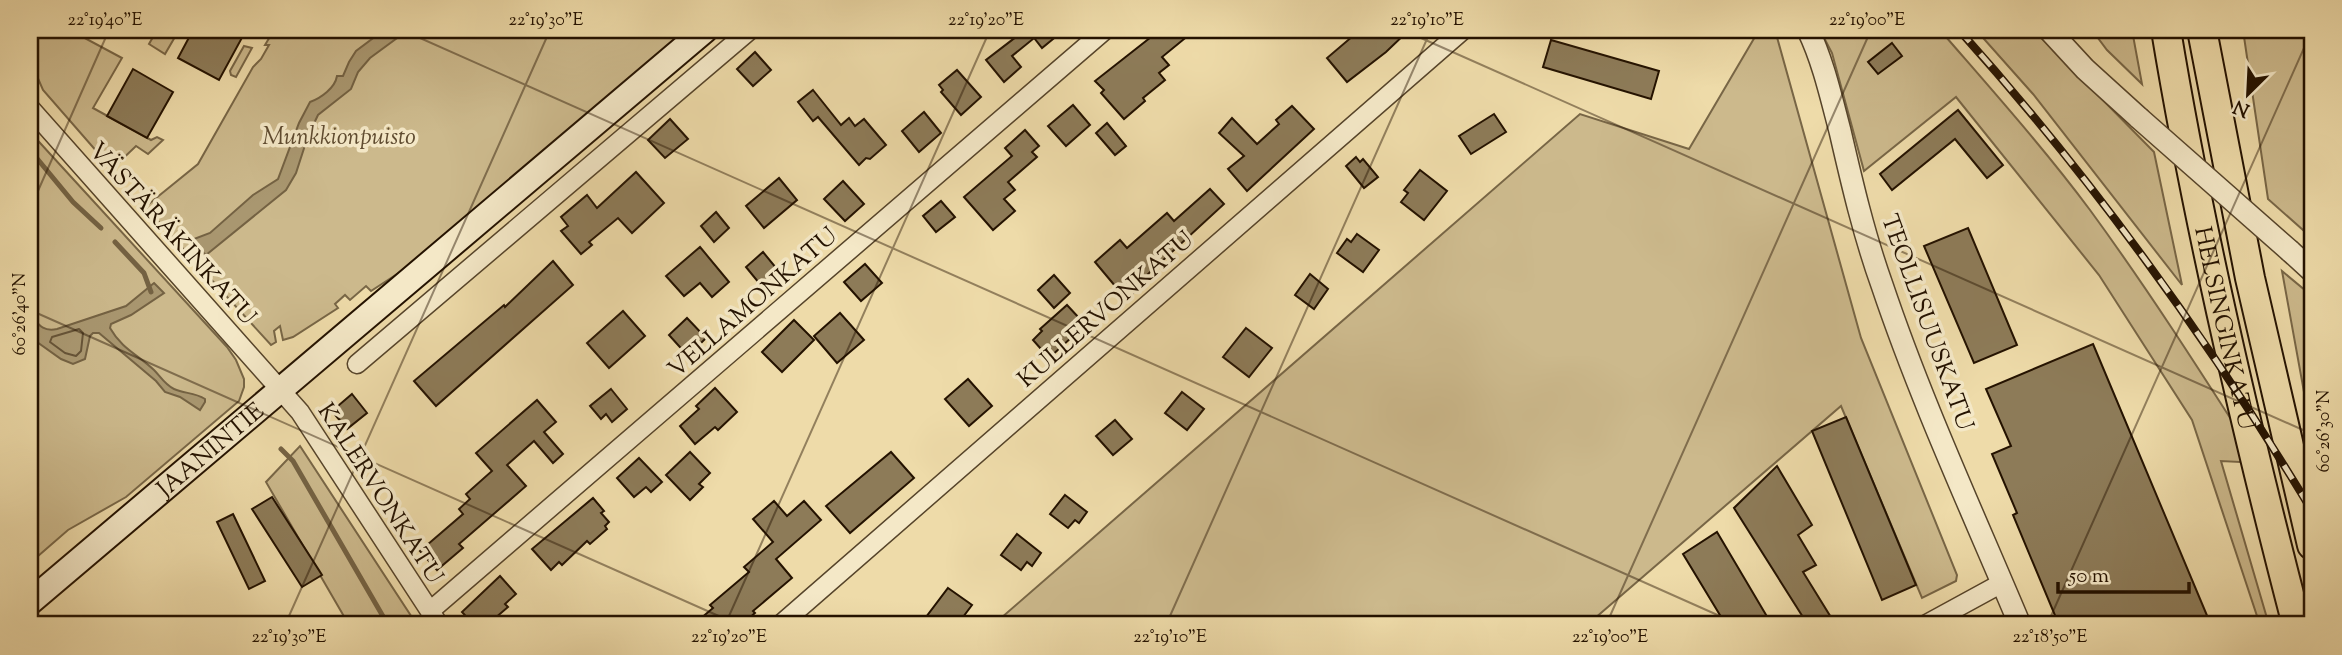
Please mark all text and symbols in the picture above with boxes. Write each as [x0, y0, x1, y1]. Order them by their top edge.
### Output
text: 22°19'40"E [68, 8, 143, 34]
text: 22°19'30"E [509, 8, 584, 34]
text: 22°19'20"E [948, 8, 1024, 34]
text: 22°19'10"E [1390, 8, 1464, 34]
text: 22°19'00"E [1829, 8, 1905, 34]
north arrow [2212, 60, 2282, 130]
text: N [2230, 92, 2255, 123]
park label: Munkkionpuisto [262, 121, 416, 155]
street label: VÄSTÄRÄKINKATU [80, 135, 263, 334]
street label: TEOLLISUUSKATU [1871, 210, 1981, 436]
street label: VELLAMONKATU [661, 220, 846, 387]
street label: KULLERVONKATU [1011, 224, 1202, 397]
street label: HELSINGINKATU [2184, 224, 2263, 434]
text: 60°26'40"N [8, 273, 34, 355]
text: 60°26'30"N [2312, 390, 2338, 472]
street label: JAANINTIE [149, 395, 273, 508]
street label: KALERVONKATU [308, 397, 451, 591]
scale bar [2058, 550, 2190, 594]
text: 50 m [2068, 562, 2109, 592]
text: 22°19'30"E [252, 625, 327, 651]
text: 22°19'20"E [691, 625, 767, 651]
text: 22°19'10"E [1133, 625, 1207, 651]
text: 22°19'00"E [1572, 625, 1648, 651]
text: 22°18'50"E [2013, 625, 2088, 651]

